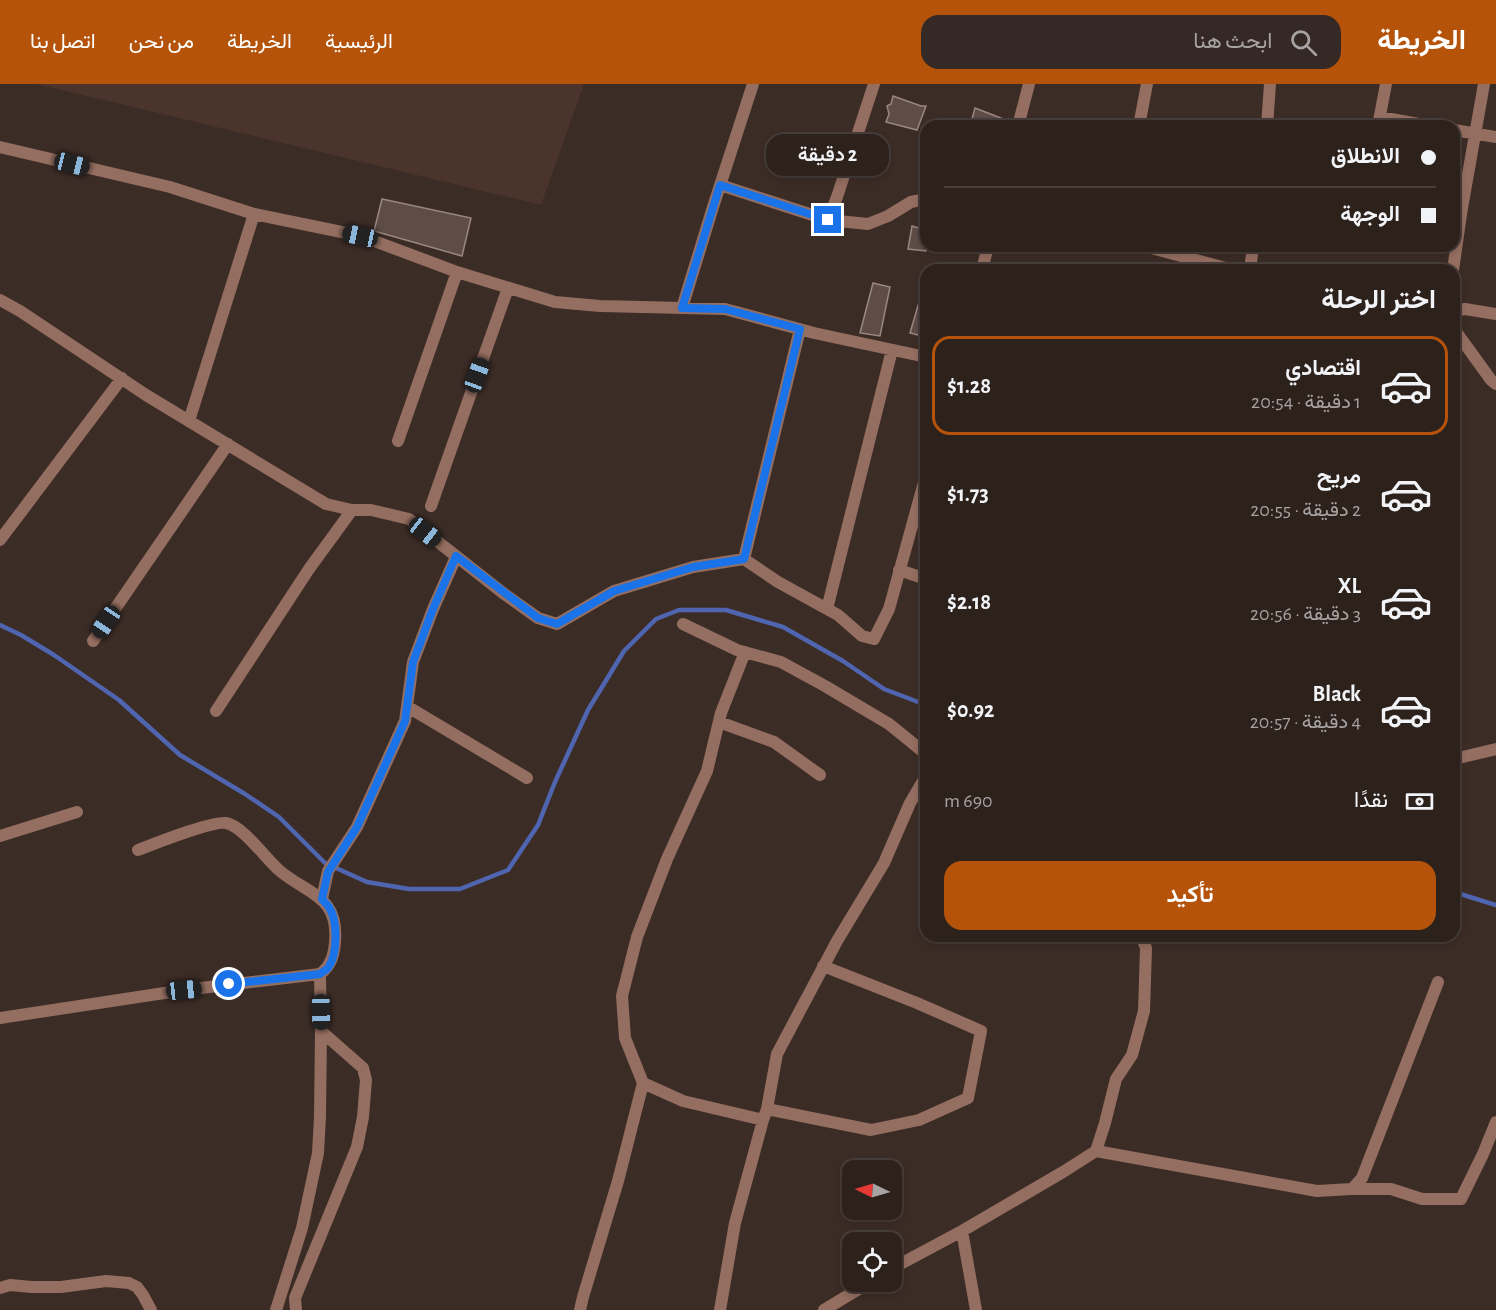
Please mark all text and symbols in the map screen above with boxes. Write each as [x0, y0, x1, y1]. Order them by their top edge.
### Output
search box [921, 15, 1341, 69]
icon: search [1287, 26, 1320, 59]
text: الخريطة [1377, 27, 1466, 55]
text: ابحث هنا [1193, 30, 1272, 52]
text: اتصل بنا [30, 31, 96, 52]
text: من نحن [129, 31, 194, 52]
text: الخريطة [227, 31, 292, 52]
text: الرئيسية [325, 31, 393, 52]
callout: 2 دقيقة [766, 133, 890, 175]
text: 2 دقيقة [798, 145, 857, 165]
text: الانطلاق [1331, 145, 1400, 167]
car [52, 151, 92, 177]
text: الوجهة [1340, 203, 1400, 225]
route end [814, 206, 841, 233]
car [341, 223, 379, 249]
text: اختر الرحلة [1321, 286, 1436, 313]
car [462, 355, 492, 395]
text: اقتصادي [1285, 357, 1361, 379]
icon: car [1379, 359, 1433, 413]
text: $1.28 [947, 375, 991, 397]
text: 1 دقيقة · 20:54 [1251, 392, 1361, 412]
text: مريح [1317, 465, 1361, 487]
icon: car [1379, 467, 1433, 521]
text: $1.73 [947, 483, 989, 505]
text: 2 دقيقة · 20:55 [1250, 500, 1361, 520]
car [405, 514, 445, 550]
text: XL [1338, 575, 1361, 597]
icon: car [1379, 575, 1433, 629]
text: $2.18 [947, 591, 991, 613]
car [88, 602, 124, 642]
text: 3 دقيقة · 20:56 [1250, 604, 1361, 624]
text: Black [1313, 683, 1361, 705]
icon: car [1379, 683, 1433, 737]
text: $0.92 [947, 699, 994, 721]
text: 4 دقيقة · 20:57 [1250, 712, 1361, 732]
icon: cash [1403, 785, 1436, 818]
text: نقدًا [1354, 789, 1388, 811]
text: 690 m [944, 791, 993, 811]
button: تأكيد [944, 861, 1436, 930]
route start [215, 970, 242, 997]
car [165, 979, 203, 1001]
car [312, 994, 330, 1030]
north arrow [842, 1160, 902, 1220]
map controls [842, 1160, 902, 1292]
button: locate [842, 1232, 902, 1292]

